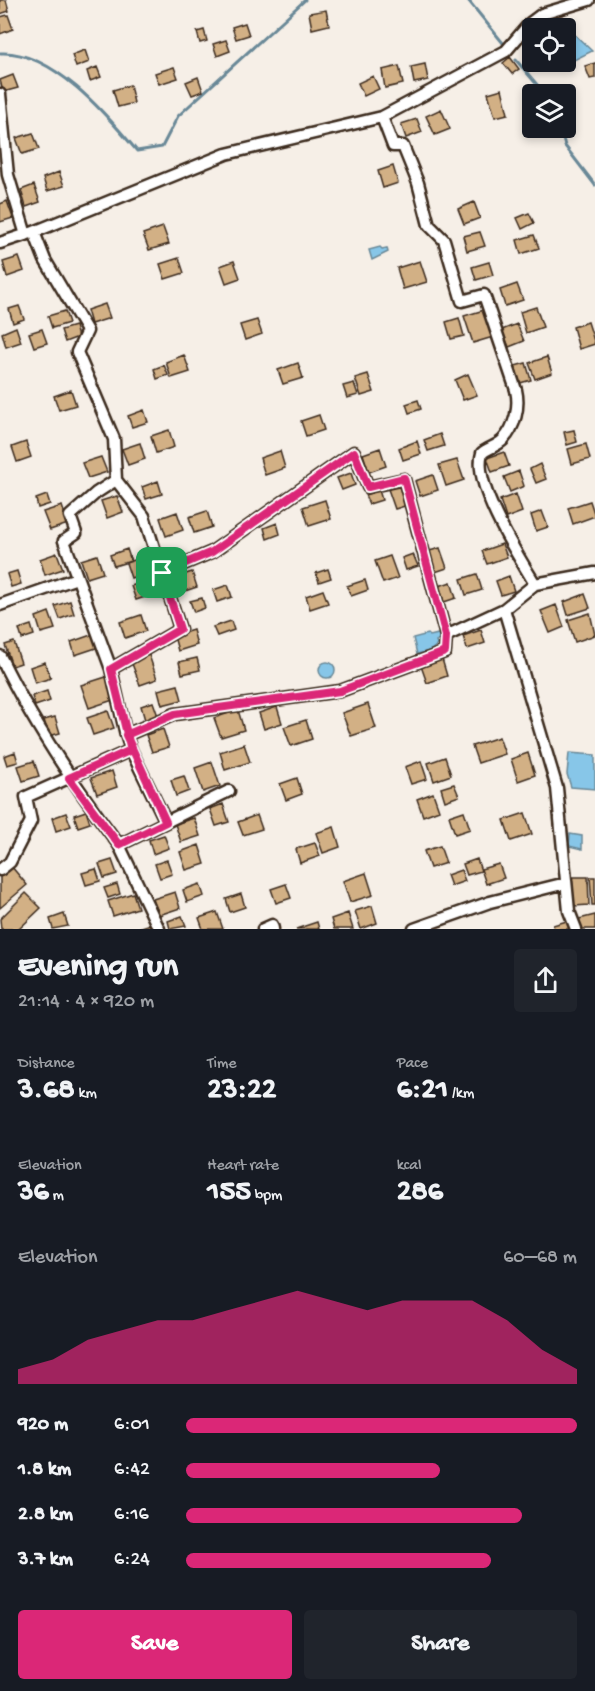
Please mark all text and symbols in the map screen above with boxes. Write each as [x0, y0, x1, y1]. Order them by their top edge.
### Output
map controls [522, 18, 576, 138]
button: locate [522, 18, 576, 72]
button: layers [522, 84, 576, 138]
pin [136, 547, 187, 598]
icon: arrive [145, 556, 178, 589]
text: Evening run [18, 949, 178, 987]
button: share [514, 949, 577, 1012]
text: 21:14 · 4 × 920 m [18, 991, 154, 1014]
text: Distance [18, 1055, 75, 1074]
text: Time [207, 1055, 237, 1074]
text: Pace [397, 1055, 428, 1074]
text: 3.68 [18, 1074, 75, 1109]
text: 23:22 [207, 1074, 276, 1109]
text: 6:21 [397, 1074, 448, 1109]
text: km [75, 1085, 97, 1104]
text: /km [448, 1085, 474, 1104]
text: Elevation [18, 1157, 82, 1176]
text: Heart rate [207, 1157, 279, 1176]
text: kcal [397, 1157, 422, 1176]
text: 36 [18, 1176, 49, 1211]
text: 155 [207, 1176, 251, 1211]
text: 286 [397, 1176, 443, 1211]
text: m [49, 1187, 64, 1206]
text: bpm [251, 1187, 282, 1206]
text: Elevation [18, 1247, 98, 1270]
text: 60–68 m [503, 1247, 577, 1270]
text: 920 m [18, 1414, 68, 1437]
text: 6:01 [114, 1414, 150, 1437]
text: 1.8 km [18, 1459, 71, 1482]
text: 6:42 [114, 1459, 150, 1482]
text: 2.8 km [18, 1504, 73, 1527]
text: 6:16 [114, 1504, 149, 1527]
text: 3.7 km [18, 1549, 73, 1572]
text: 6:24 [114, 1549, 150, 1572]
button: Save [18, 1610, 292, 1679]
button: Share [304, 1610, 577, 1679]

